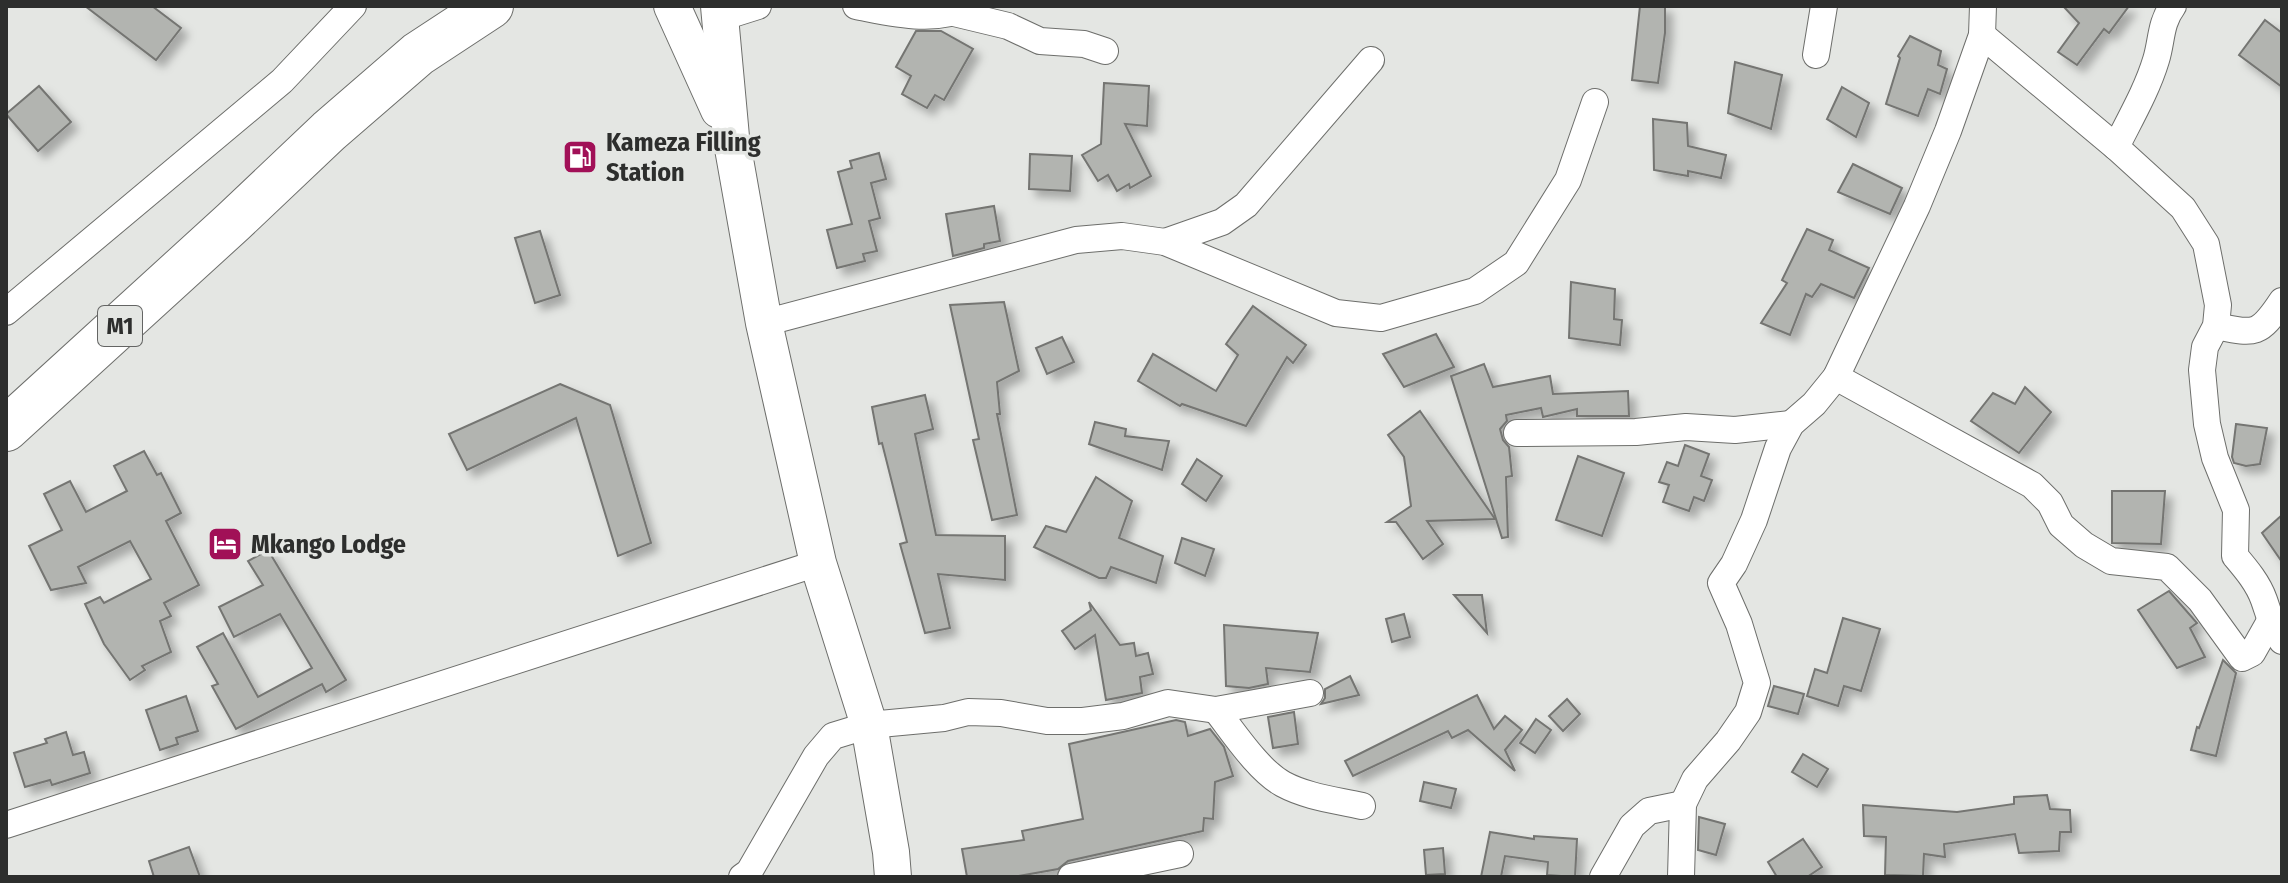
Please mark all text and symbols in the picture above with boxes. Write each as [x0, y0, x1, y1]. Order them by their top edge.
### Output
place label: Kameza Filling Station [606, 127, 761, 188]
fuel station icon: Kameza Filling Station [561, 138, 599, 176]
road number: M1 [98, 306, 142, 346]
hotel icon: Mkango Lodge [206, 525, 244, 563]
place label: Mkango Lodge [251, 529, 406, 560]

